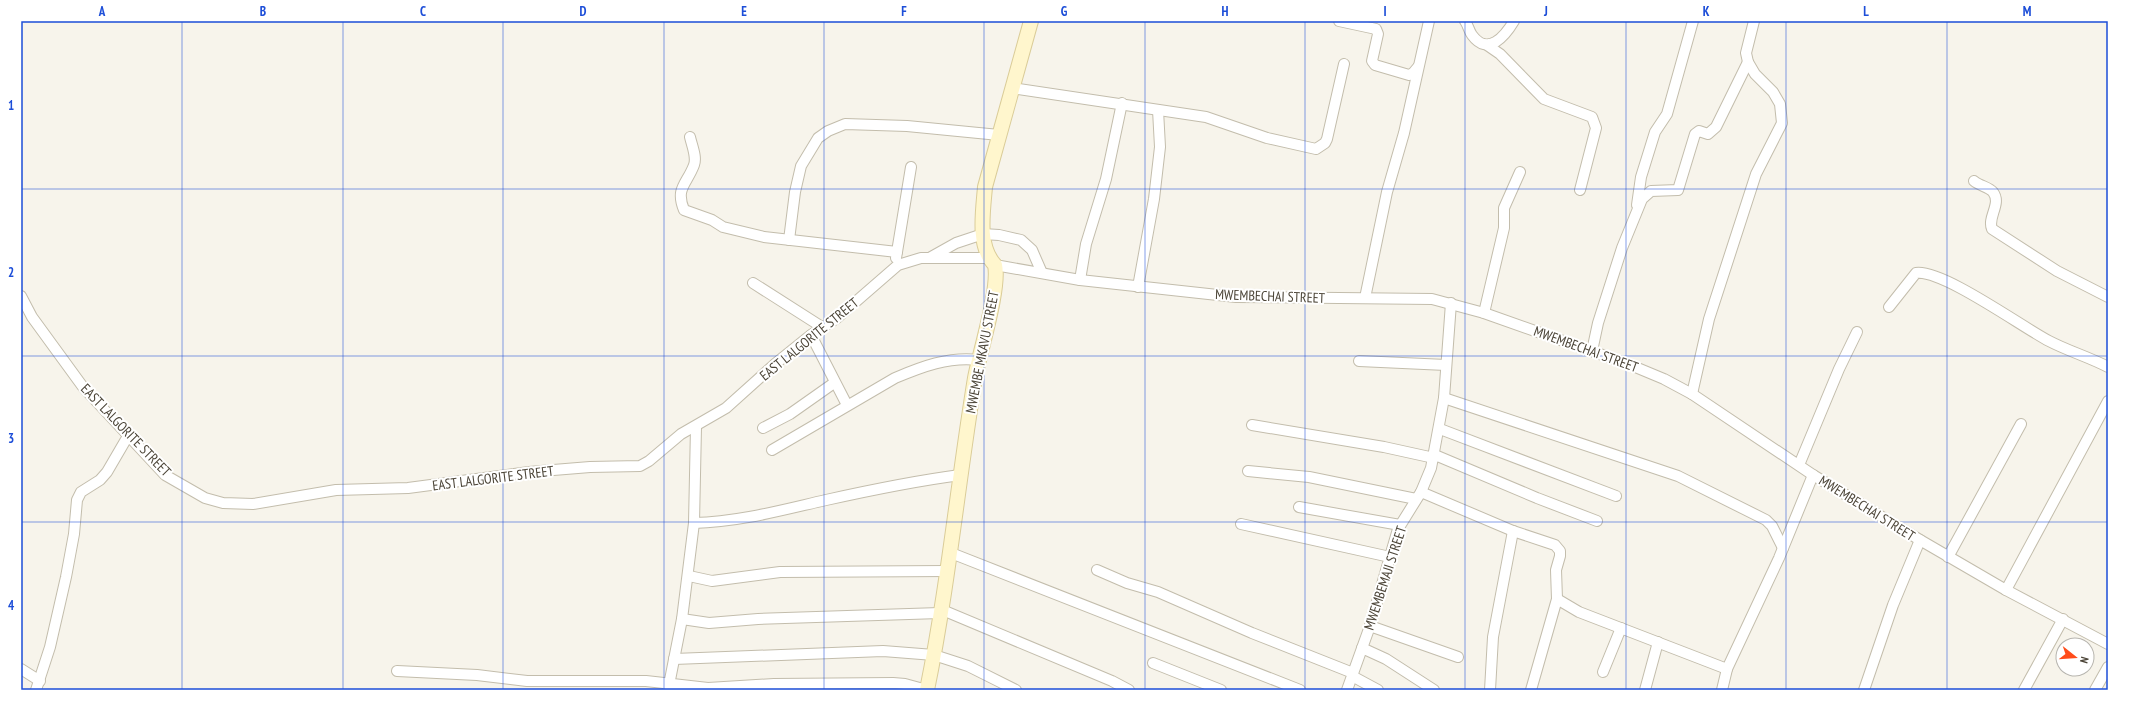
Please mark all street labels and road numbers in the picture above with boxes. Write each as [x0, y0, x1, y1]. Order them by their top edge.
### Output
street label: MWEMBECHAI STREET [1215, 285, 1326, 307]
street label: MWEMBE MKAVU STREET [961, 289, 1003, 415]
street label: EAST LALGORITE STREET [756, 293, 863, 384]
street label: MWEMBECHAI STREET [1531, 322, 1641, 376]
street label: EAST LALGORITE STREET [77, 380, 175, 481]
street label: EAST LALGORITE STREET [431, 462, 555, 494]
street label: MWEMBECHAI STREET [1816, 471, 1919, 545]
street label: MWEMBEMAJI STREET [1360, 523, 1411, 632]

